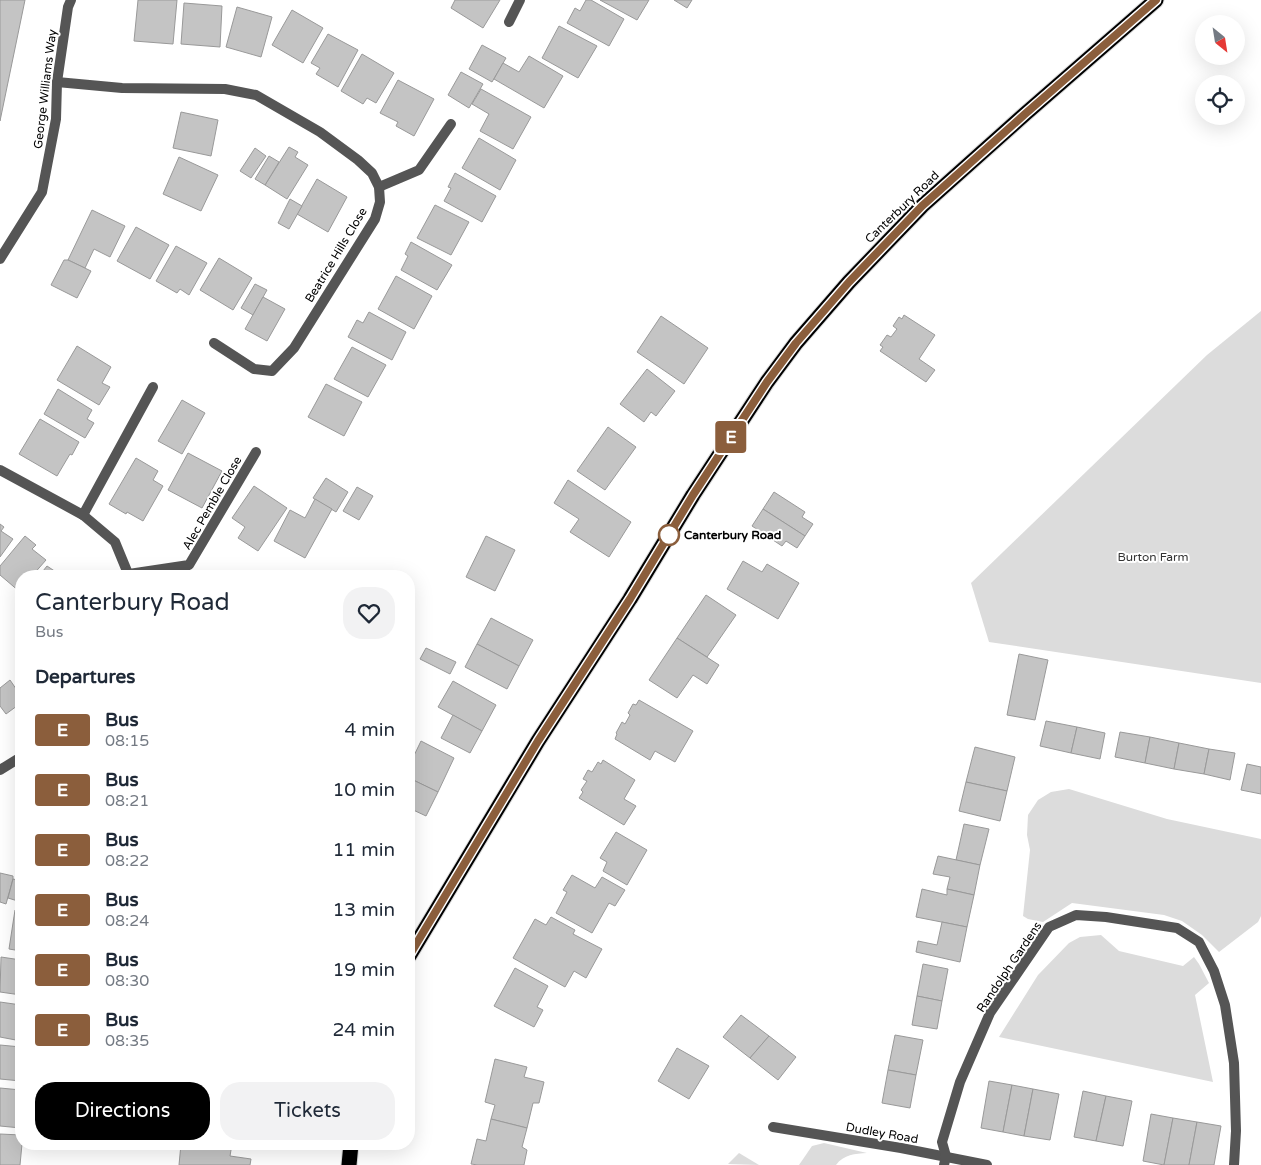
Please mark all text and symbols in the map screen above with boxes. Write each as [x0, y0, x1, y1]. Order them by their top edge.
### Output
north arrow [1195, 15, 1245, 65]
map controls [1195, 15, 1245, 125]
street label: George Williams Way [31, 28, 59, 150]
button: locate [1195, 75, 1245, 125]
street label: Canterbury Road [862, 168, 942, 246]
street label: Beatrice Hills Close [302, 205, 370, 305]
line badge: E [715, 421, 747, 453]
text: E [725, 426, 737, 448]
street label: Alec Pemble Close [180, 454, 245, 552]
marker: Canterbury Road [658, 524, 680, 546]
place label: Canterbury Road [684, 528, 781, 543]
park label: Burton Farm [1117, 550, 1189, 564]
button: heart [343, 587, 395, 639]
text: Canterbury Road [35, 588, 230, 617]
text: Bus [35, 622, 63, 642]
text: Departures [35, 666, 135, 688]
text: Bus [105, 709, 139, 731]
text: E [57, 719, 68, 741]
text: 4 min [344, 719, 395, 741]
text: 08:15 [105, 731, 149, 751]
text: Bus [105, 769, 139, 791]
text: E [57, 779, 68, 801]
text: 10 min [332, 779, 395, 801]
text: 08:21 [105, 791, 149, 811]
text: Bus [105, 829, 139, 851]
text: E [57, 839, 68, 861]
text: 11 min [332, 839, 395, 861]
text: 08:22 [105, 851, 149, 871]
text: Bus [105, 889, 139, 911]
text: E [57, 899, 68, 921]
text: 13 min [332, 899, 395, 921]
text: 08:24 [105, 911, 149, 931]
street label: Randolph Gardens [974, 919, 1045, 1015]
text: Bus [105, 949, 139, 971]
text: E [57, 959, 68, 981]
text: 19 min [332, 959, 395, 981]
text: 08:30 [105, 971, 149, 991]
text: Bus [105, 1009, 139, 1031]
text: E [57, 1019, 68, 1041]
text: 24 min [332, 1019, 395, 1041]
text: 08:35 [105, 1031, 149, 1051]
button: Directions [35, 1082, 210, 1140]
button: Tickets [220, 1082, 395, 1140]
street label: Dudley Road [845, 1120, 919, 1146]

